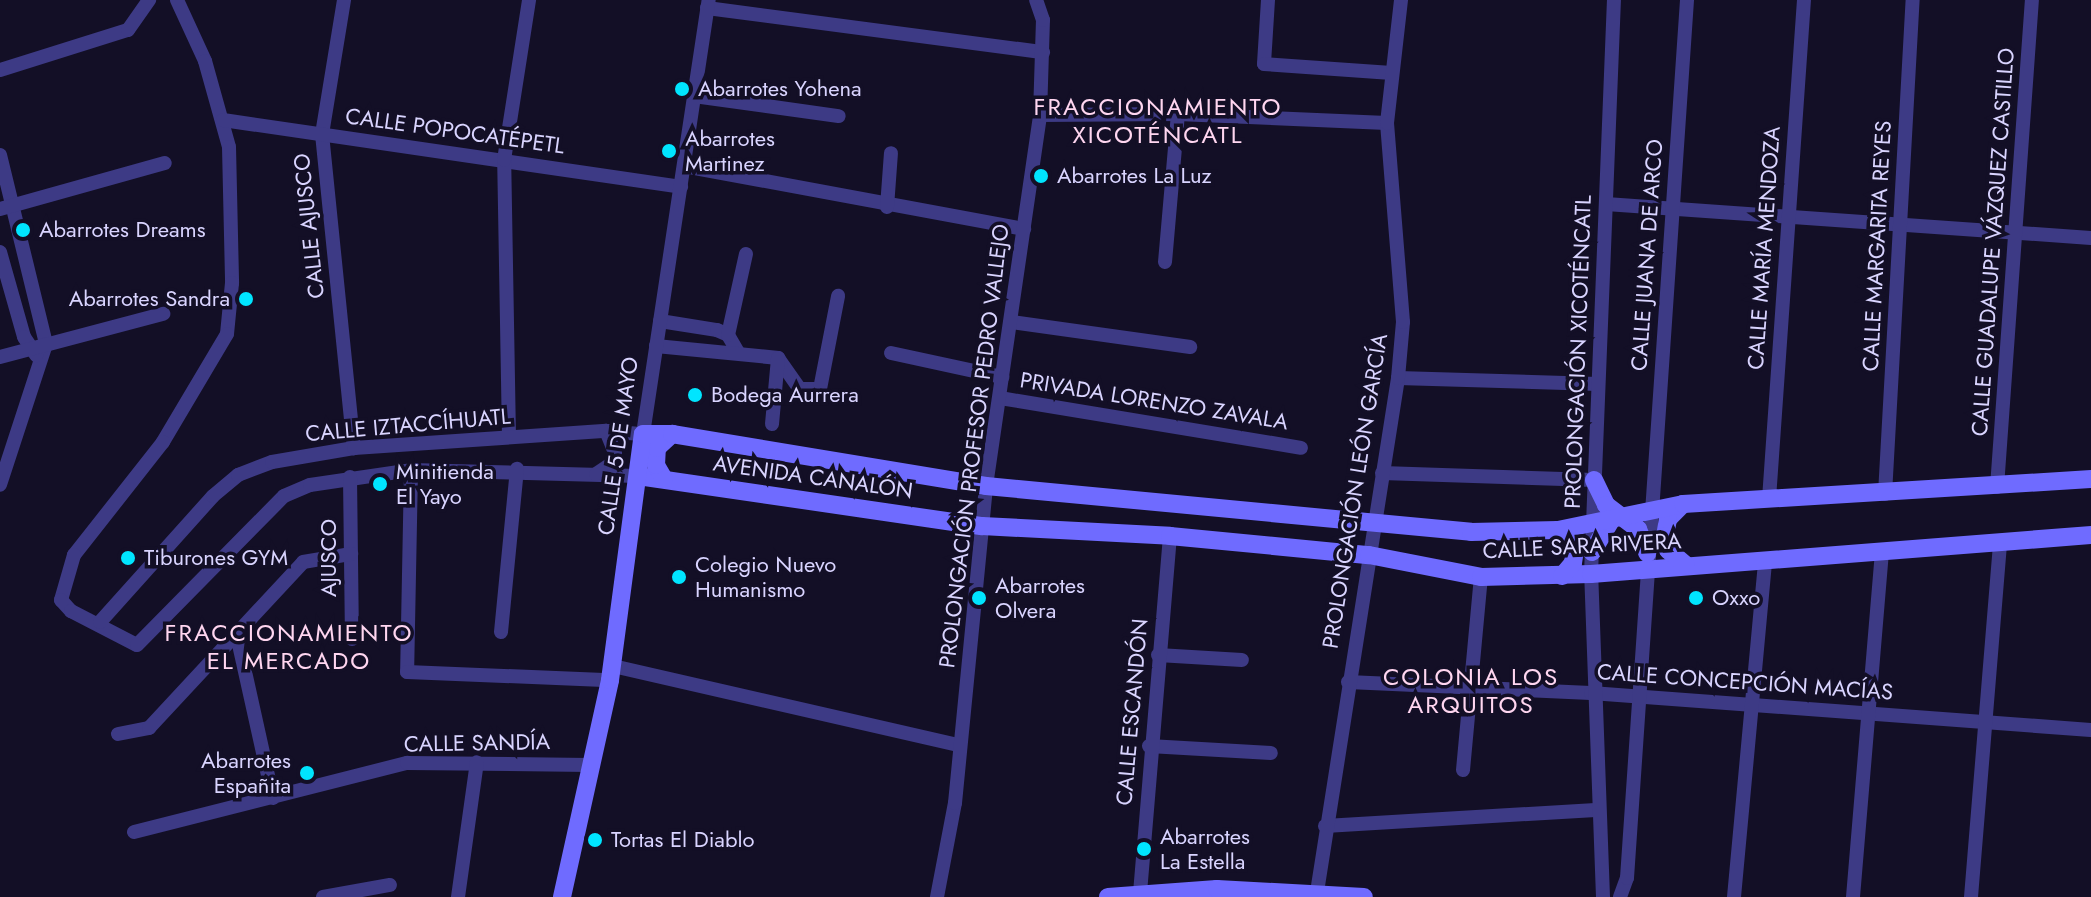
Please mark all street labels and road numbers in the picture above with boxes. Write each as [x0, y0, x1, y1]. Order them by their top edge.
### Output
street label: CALLE GUADALUPE VÁZQUEZ CASTILLO [1966, 47, 2020, 437]
street label: CALLE POPOCATÉPETL [344, 103, 566, 159]
street label: CALLE MARGARITA REYES [1857, 120, 1897, 372]
street label: CALLE MARÍA MENDOZA [1742, 125, 1786, 371]
street label: CALLE JUANA DE ARCO [1626, 138, 1668, 372]
street label: CALLE AJUSCO [288, 152, 330, 300]
street label: PROLONGACIÓN XICOTÉNCATL [1559, 195, 1597, 509]
street label: PROLONGACIÓN PROFESOR PEDRO VALLEJO [934, 222, 1014, 670]
street label: PROLONGACIÓN LEÓN GARCÍA [1317, 332, 1393, 650]
street label: CALLE 5 DE MAYO [592, 355, 644, 537]
street label: PRIVADA LORENZO ZAVALA [1018, 367, 1290, 435]
street label: CALLE IZTACCÍHUATL [304, 403, 512, 447]
street label: AVENIDA CANALÓN [711, 450, 915, 504]
street label: AJUSCO [316, 519, 342, 597]
street label: CALLE SARA RIVERA [1482, 528, 1682, 564]
street label: CALLE ESCANDÓN [1111, 617, 1153, 807]
street label: CALLE CONCEPCIÓN MACÍAS [1596, 658, 1894, 706]
street label: CALLE SANDÍA [404, 729, 550, 757]

